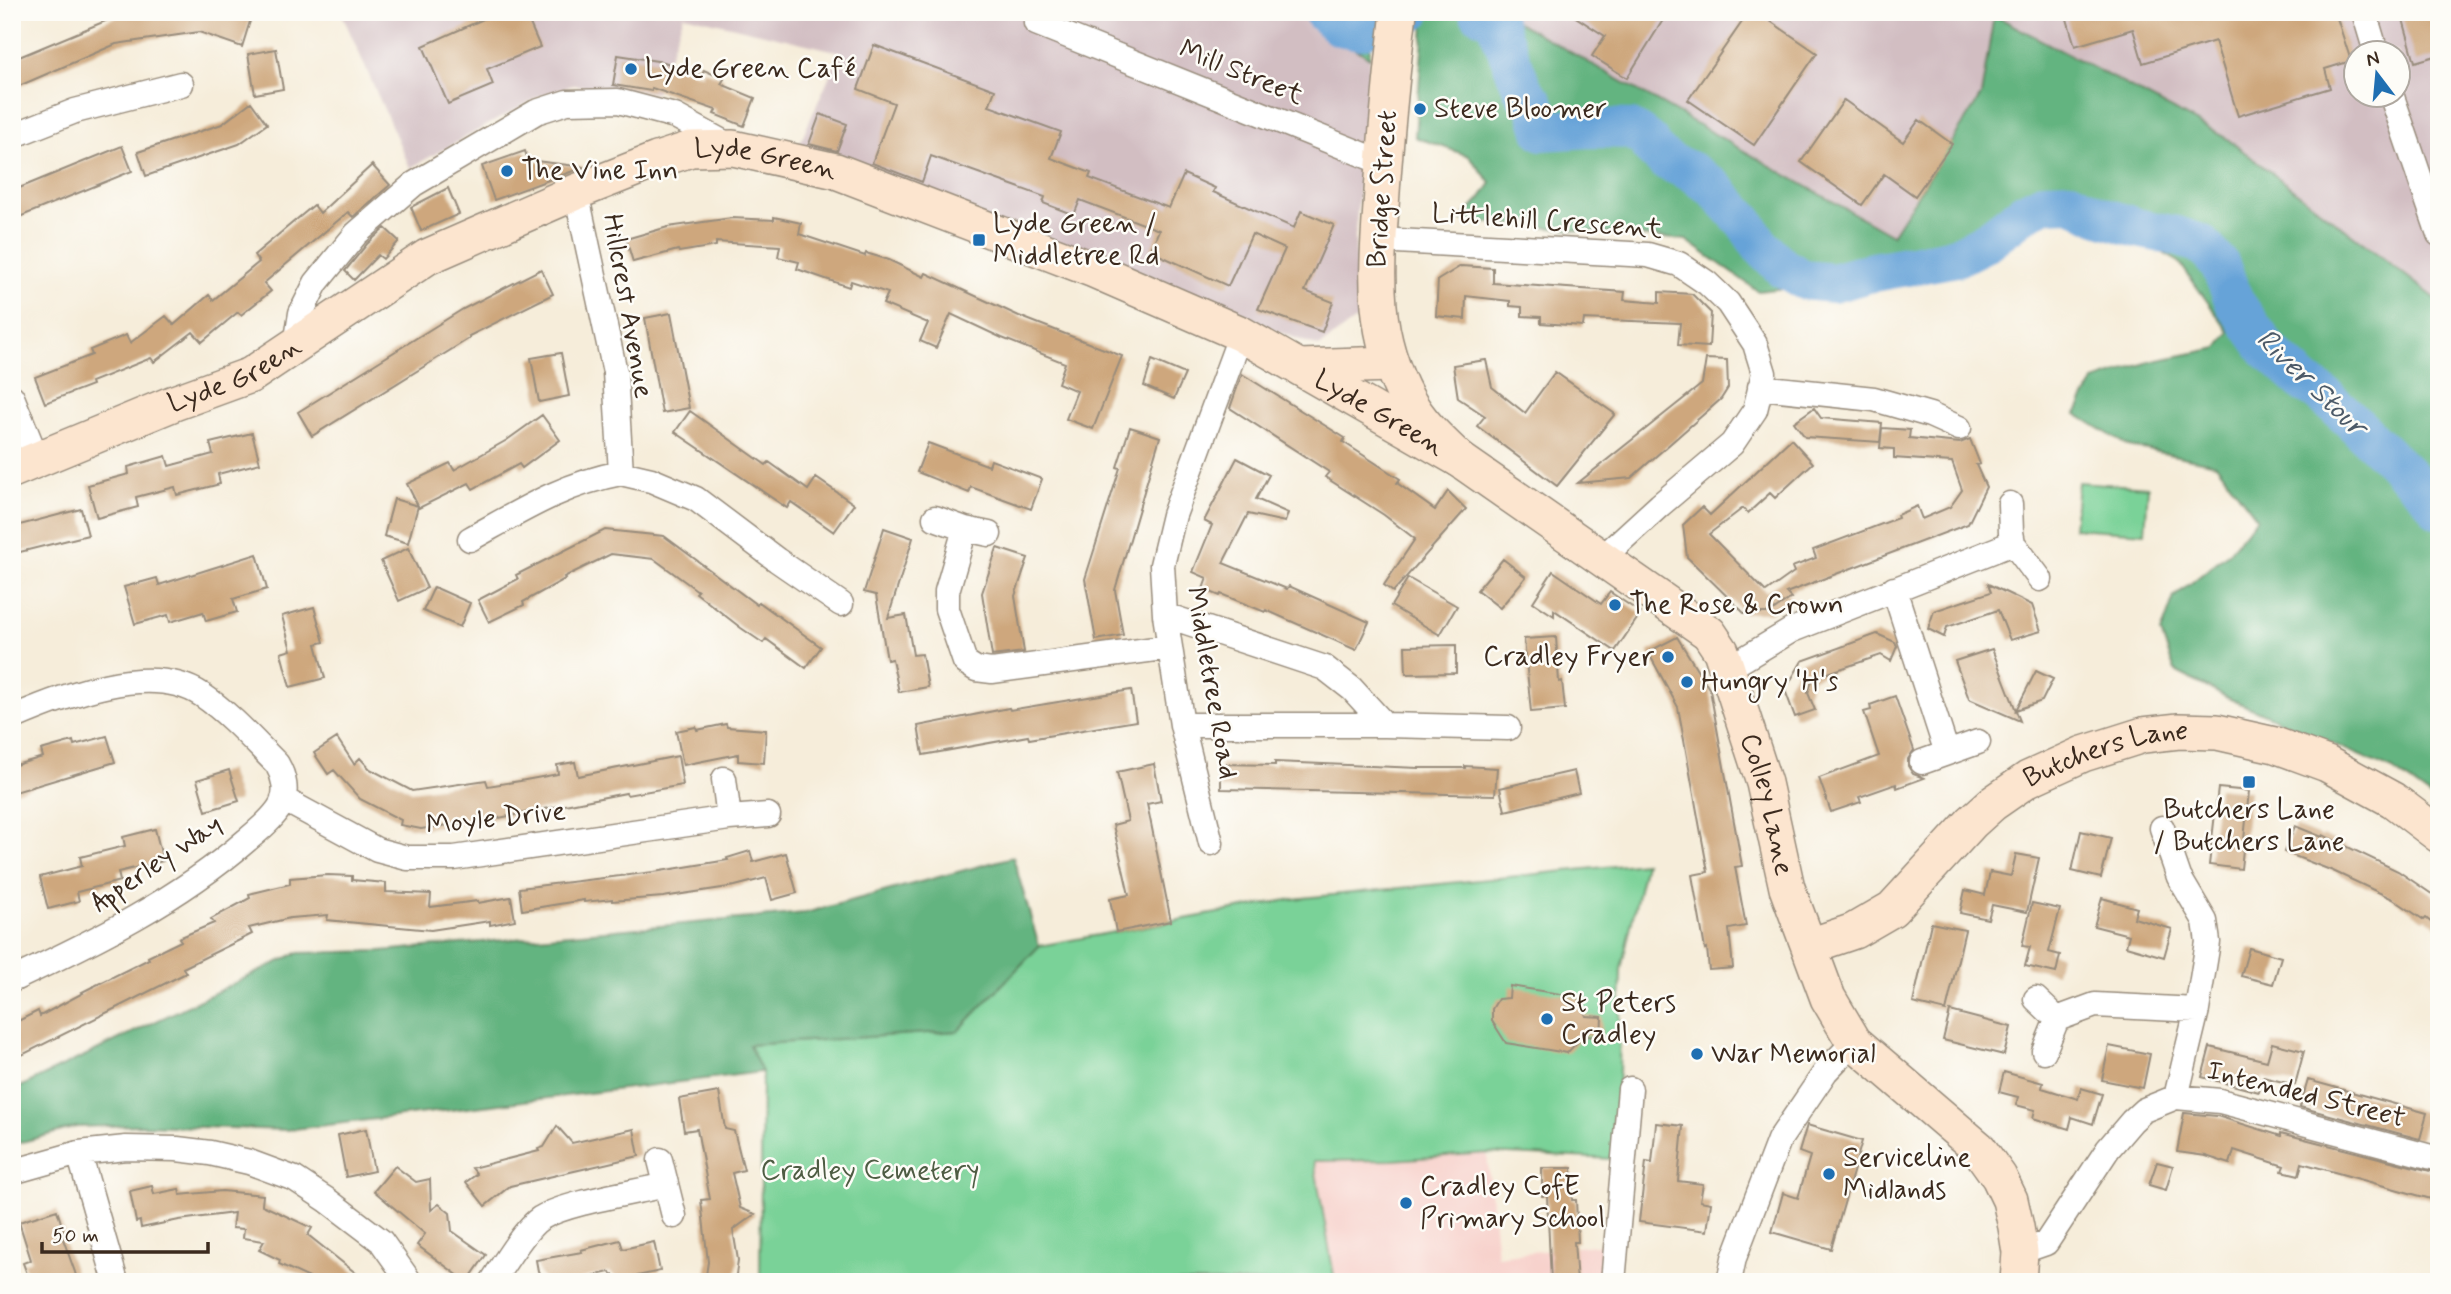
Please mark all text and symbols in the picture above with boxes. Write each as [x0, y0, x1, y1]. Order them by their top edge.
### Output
street label: Mill Street [1173, 31, 1309, 115]
north arrow [2342, 38, 2412, 108]
text: N [2363, 45, 2382, 73]
place label: Lyde Green Café [645, 51, 856, 88]
marker: Lyde Green Café [623, 61, 639, 77]
place label: Steve Bloomer [1434, 91, 1607, 128]
marker: Steve Bloomer [1412, 101, 1428, 117]
street label: Bridge Street [1359, 109, 1407, 269]
street label: Lyde Green [694, 129, 840, 189]
place label: The Vine Inn [521, 153, 678, 190]
marker: The Vine Inn [499, 163, 515, 179]
street label: Littlehill Crescent [1430, 195, 1664, 249]
place label: Lyde Green / Middletree Rd [993, 206, 1159, 275]
street label: Hillcrest Avenue [593, 211, 661, 401]
marker: Lyde Green / Middletree Rd [971, 232, 987, 248]
water label: River Stour [2247, 320, 2378, 448]
street label: Lyde Green [163, 328, 309, 422]
street label: Lyde Green [1307, 361, 1451, 465]
street label: Middletree Road [1176, 584, 1246, 782]
place label: The Rose & Crown [1629, 587, 1844, 624]
marker: The Rose & Crown [1607, 597, 1623, 613]
place label: Cradley Fryer [1483, 639, 1655, 676]
marker: Cradley Fryer [1660, 649, 1676, 665]
place label: Hungry 'H's [1701, 664, 1838, 703]
marker: Hungry 'H's [1679, 674, 1695, 690]
street label: Butchers Lane [2017, 712, 2188, 797]
street label: Colley Lane [1731, 728, 1802, 879]
marker: Butchers Lane / Butchers Lane [2241, 774, 2257, 790]
place label: Butchers Lane / Butchers Lane [2153, 792, 2345, 861]
street label: Moyle Drive [424, 793, 568, 845]
street label: Apperley Way [84, 806, 232, 924]
place label: St Peters Cradley [1561, 985, 1676, 1054]
marker: St Peters Cradley [1539, 1011, 1555, 1027]
place label: War Memorial [1711, 1036, 1876, 1073]
marker: War Memorial [1689, 1046, 1705, 1062]
street label: Intended Street [2203, 1052, 2409, 1138]
place label: Serviceline Midlands [1843, 1140, 1971, 1209]
park label: Cradley Cemetery [761, 1153, 979, 1190]
marker: Serviceline Midlands [1821, 1166, 1837, 1182]
place label: Cradley CofE Primary School [1420, 1169, 1605, 1238]
marker: Cradley CofE Primary School [1398, 1195, 1414, 1211]
scale bar [42, 1210, 208, 1254]
text: 50 m [52, 1222, 99, 1250]

